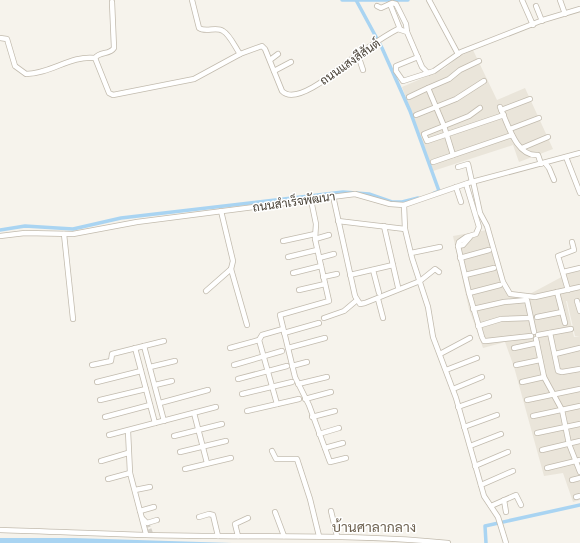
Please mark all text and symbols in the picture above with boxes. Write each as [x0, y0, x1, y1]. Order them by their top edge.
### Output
street label: ถนนแสงสีสันต์ [317, 35, 383, 88]
street label: ถนนสำเร็จพัฒนา [251, 187, 336, 215]
district label: บ้านศาลากลาง [332, 518, 416, 536]

